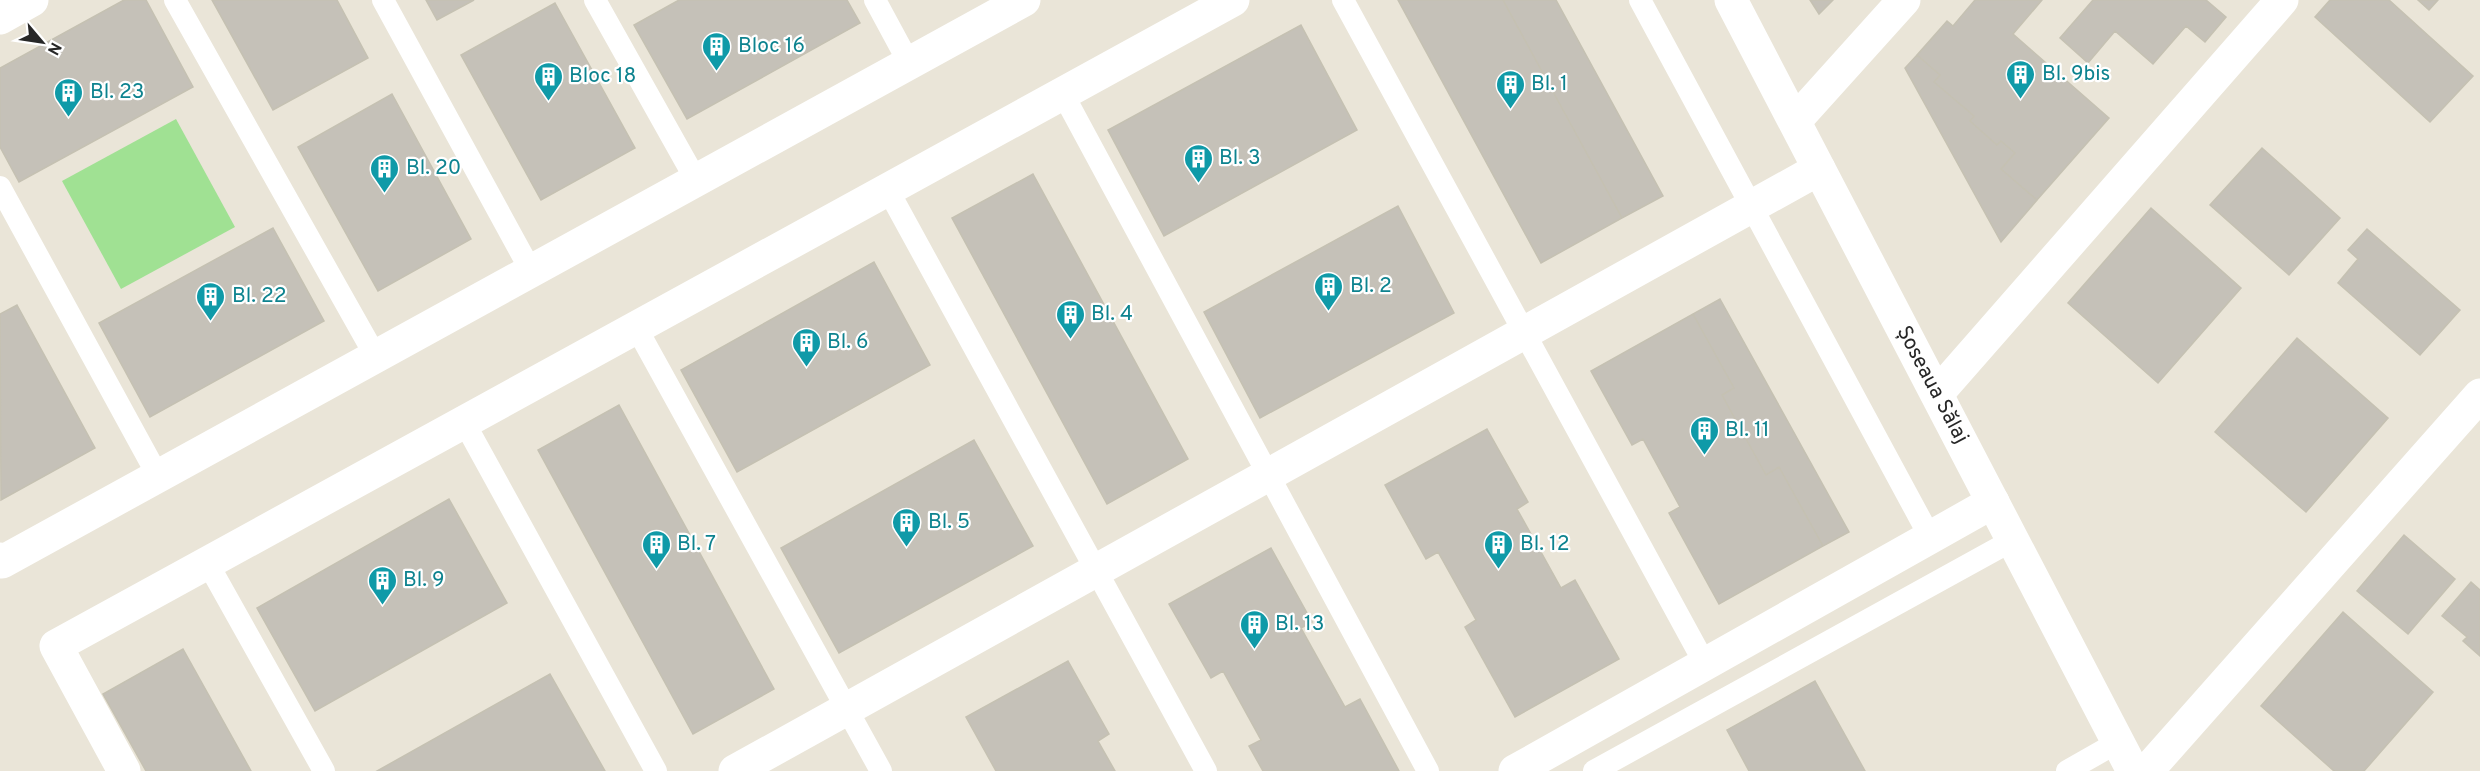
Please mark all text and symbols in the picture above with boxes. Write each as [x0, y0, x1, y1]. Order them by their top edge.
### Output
north arrow [12, 12, 72, 72]
building icon: Bloc 16 [701, 30, 733, 72]
place label: Bloc 16 [738, 33, 805, 60]
text: N [42, 38, 65, 58]
building icon: Bl. 9bis [2005, 58, 2037, 100]
building icon: Bloc 18 [532, 60, 564, 102]
place label: Bl. 9bis [2042, 61, 2110, 88]
place label: Bloc 18 [569, 63, 636, 90]
building icon: Bl. 1 [1494, 68, 1526, 110]
place label: Bl. 1 [1531, 71, 1568, 98]
building icon: Bl. 23 [53, 76, 85, 118]
place label: Bl. 23 [90, 79, 144, 106]
building icon: Bl. 3 [1182, 142, 1214, 184]
place label: Bl. 3 [1219, 145, 1261, 172]
building icon: Bl. 20 [369, 152, 401, 194]
place label: Bl. 20 [406, 155, 461, 182]
building icon: Bl. 2 [1313, 270, 1345, 312]
place label: Bl. 2 [1350, 273, 1392, 300]
building icon: Bl. 22 [195, 280, 227, 322]
place label: Bl. 22 [232, 283, 287, 310]
building icon: Bl. 4 [1054, 298, 1086, 340]
place label: Bl. 4 [1091, 301, 1133, 328]
street label: Șoseaua Sălaj [1890, 321, 1974, 449]
building icon: Bl. 6 [790, 326, 822, 368]
place label: Bl. 6 [827, 329, 868, 356]
building icon: Bl. 11 [1688, 414, 1720, 456]
place label: Bl. 11 [1725, 417, 1770, 444]
building icon: Bl. 5 [891, 506, 923, 548]
place label: Bl. 5 [928, 509, 970, 536]
building icon: Bl. 7 [640, 528, 672, 570]
building icon: Bl. 12 [1483, 528, 1515, 570]
place label: Bl. 7 [677, 531, 716, 558]
place label: Bl. 12 [1520, 531, 1570, 558]
building icon: Bl. 9 [366, 564, 398, 606]
place label: Bl. 9 [403, 567, 444, 594]
building icon: Bl. 13 [1238, 608, 1270, 650]
place label: Bl. 13 [1275, 611, 1324, 638]

